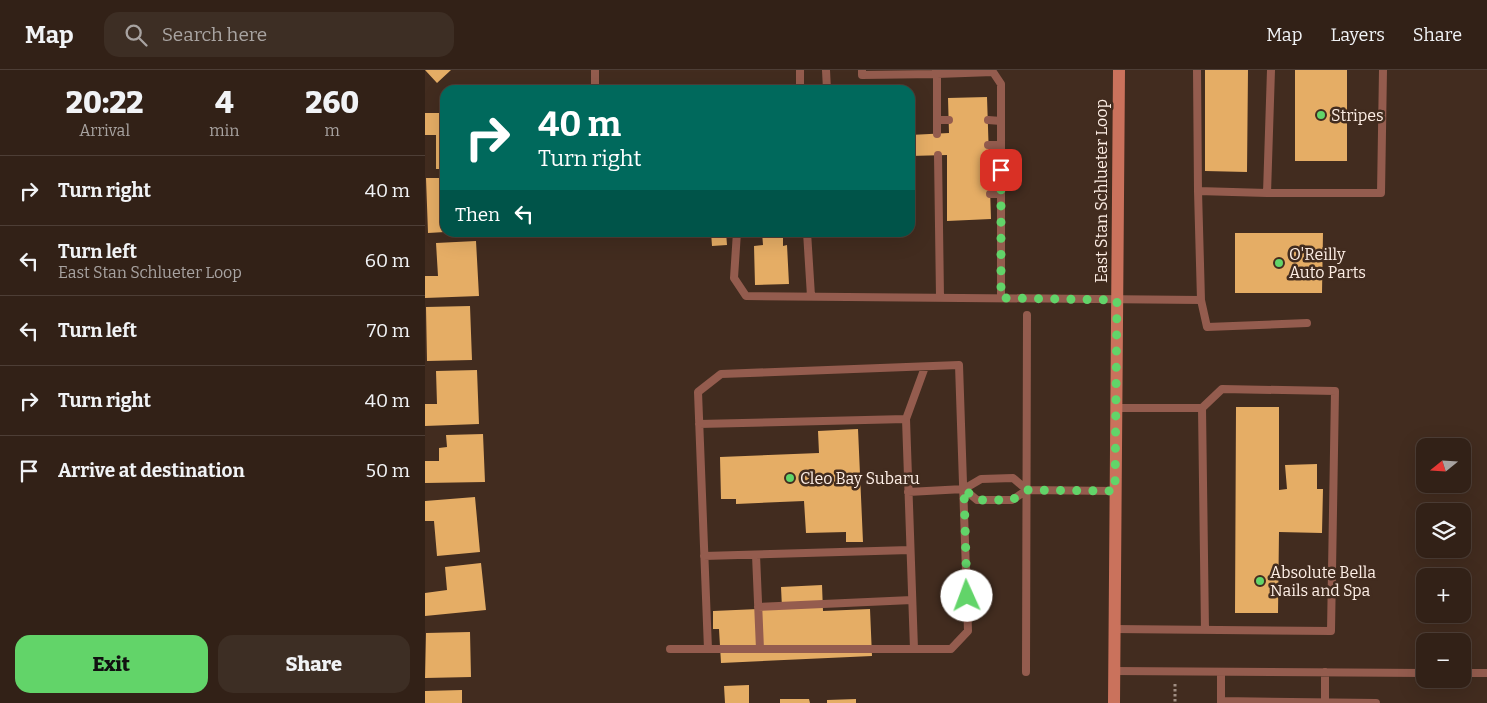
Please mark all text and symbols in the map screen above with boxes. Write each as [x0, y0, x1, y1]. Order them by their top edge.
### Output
search box [104, 12, 454, 57]
text: Map [25, 21, 74, 49]
icon: search [122, 21, 150, 49]
text: Search here [162, 23, 267, 46]
text: Map [1266, 24, 1302, 46]
text: Layers [1330, 24, 1385, 46]
text: Share [1413, 24, 1462, 46]
text: 20:22 [66, 85, 144, 121]
text: 4 [215, 85, 234, 121]
text: 260 [305, 85, 359, 121]
street label: East Stan Schlueter Loop [1092, 99, 1111, 283]
text: 40 m [538, 103, 621, 145]
icon: right [455, 105, 520, 170]
place label: Stripes [1331, 106, 1384, 125]
marker: Stripes [1315, 109, 1327, 121]
text: Arrival [79, 121, 130, 140]
text: min [209, 121, 239, 140]
text: m [325, 121, 340, 140]
text: Turn right [538, 145, 641, 172]
pin [980, 149, 1022, 191]
icon: arrive [987, 156, 1015, 184]
icon: right [15, 177, 43, 205]
text: Turn right [58, 179, 151, 202]
text: 40 m [365, 179, 410, 202]
icon: left [510, 200, 538, 228]
text: Then [455, 203, 500, 226]
text: Turn left [58, 240, 137, 263]
place label: O'Reilly Auto Parts [1289, 245, 1366, 282]
icon: left [15, 247, 43, 275]
text: 60 m [365, 249, 410, 272]
marker: O'Reilly Auto Parts [1273, 257, 1285, 269]
text: East Stan Schlueter Loop [58, 263, 242, 282]
icon: left [15, 317, 43, 345]
text: Turn left [58, 319, 137, 342]
text: 70 m [367, 319, 410, 342]
icon: right [15, 387, 43, 415]
text: Turn right [58, 389, 151, 412]
text: 40 m [365, 389, 410, 412]
north arrow [1416, 438, 1471, 492]
map controls [1416, 438, 1471, 688]
icon: arrive [15, 457, 43, 485]
text: Arrive at destination [58, 459, 245, 482]
text: 50 m [366, 459, 410, 482]
place label: Cleo Bay Subaru [800, 469, 920, 488]
marker: Cleo Bay Subaru [784, 472, 796, 484]
button: layers [1416, 503, 1471, 558]
place label: Absolute Bella Nails and Spa [1270, 563, 1376, 600]
button: + [1416, 568, 1471, 623]
position arrow [940, 569, 992, 621]
marker: Absolute Bella Nails and Spa [1254, 575, 1266, 587]
button: − [1416, 633, 1471, 688]
button: Exit [15, 635, 208, 693]
button: Share [218, 635, 410, 693]

